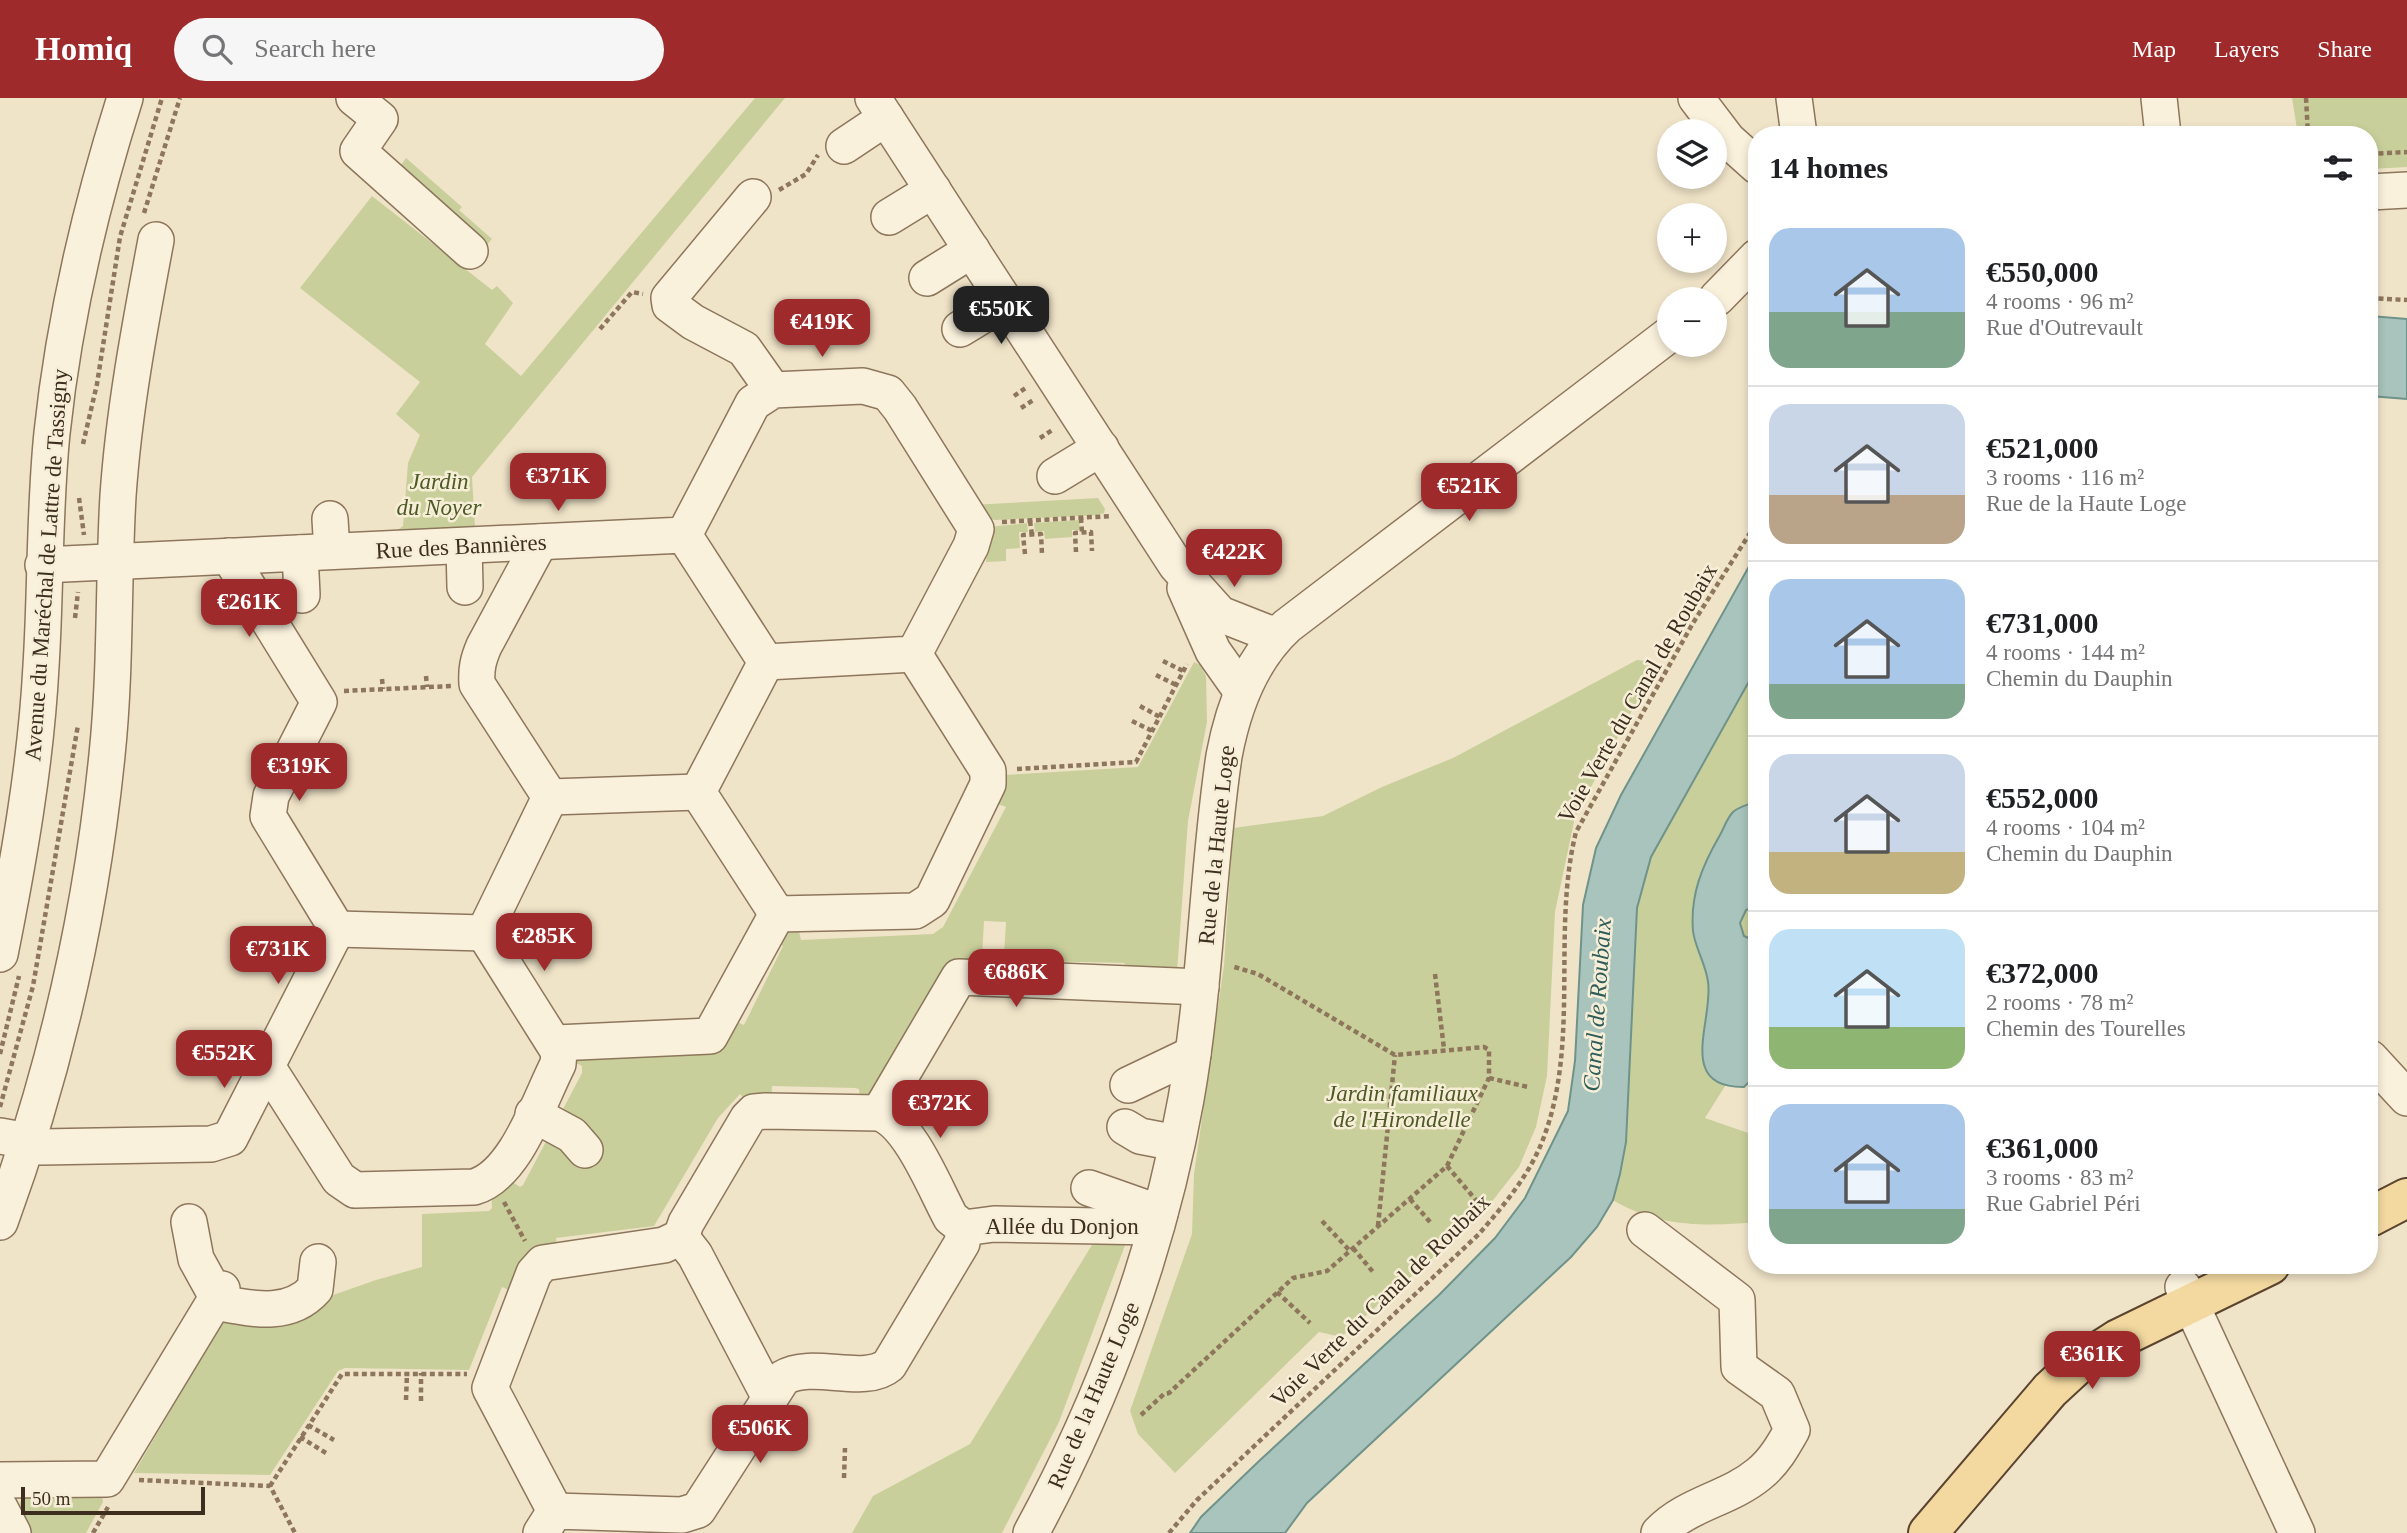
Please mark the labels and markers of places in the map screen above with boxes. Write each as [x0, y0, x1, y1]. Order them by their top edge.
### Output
pin: €550K [952, 286, 1050, 346]
pin: €419K [773, 300, 871, 359]
pin: €371K [509, 454, 607, 513]
pin: €521K [1420, 464, 1518, 523]
pin: €422K [1185, 530, 1283, 589]
pin: €261K [200, 580, 298, 639]
pin: €319K [250, 744, 348, 803]
pin: €285K [495, 914, 593, 973]
pin: €731K [229, 926, 327, 986]
pin: €686K [967, 950, 1065, 1009]
pin: €552K [175, 1030, 273, 1090]
pin: €372K [891, 1080, 989, 1140]
pin: €361K [2043, 1332, 2141, 1391]
pin: €506K [711, 1406, 809, 1465]

